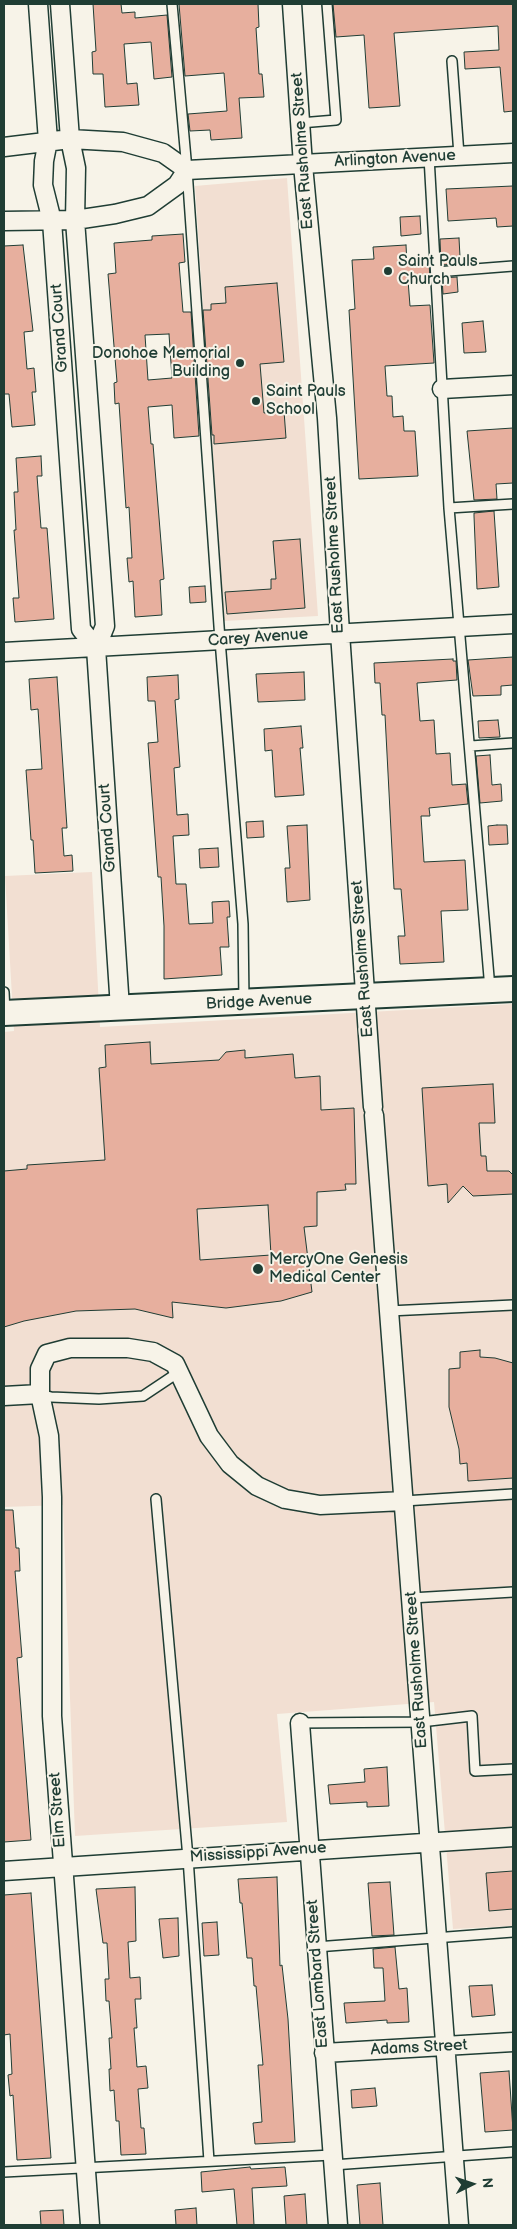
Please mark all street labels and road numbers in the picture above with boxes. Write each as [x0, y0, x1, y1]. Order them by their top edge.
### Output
street label: East Rusholme Street [288, 72, 318, 230]
street label: Arlington Avenue [334, 146, 456, 172]
street label: Grand Court [47, 283, 73, 373]
street label: East Rusholme Street [321, 476, 349, 634]
street label: Carey Avenue [207, 625, 309, 651]
street label: Grand Court [95, 783, 121, 873]
street label: East Rusholme Street [348, 880, 378, 1038]
street label: Bridge Avenue [205, 990, 313, 1014]
street label: East Rusholme Street [402, 1591, 432, 1749]
street label: Elm Street [46, 1772, 70, 1848]
street label: Mississippi Avenue [189, 1839, 327, 1867]
street label: East Lombard Street [303, 1899, 333, 2049]
street label: Adams Street [370, 2036, 468, 2060]

